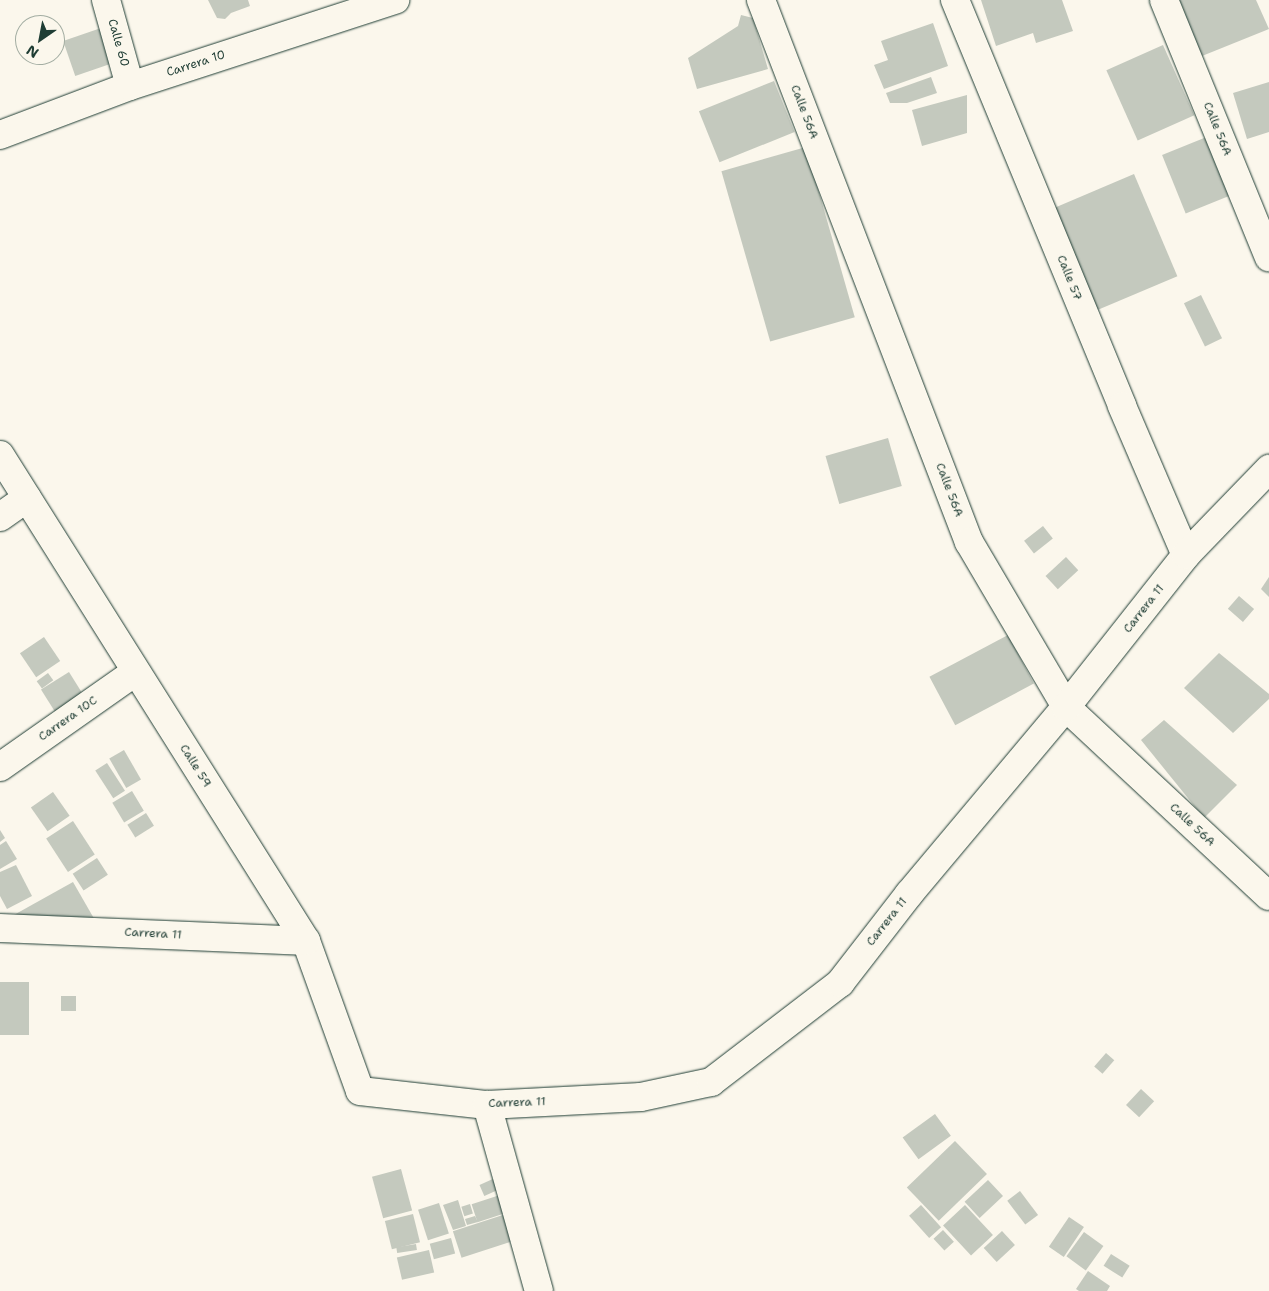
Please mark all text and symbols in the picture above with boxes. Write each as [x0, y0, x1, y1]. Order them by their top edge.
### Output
north arrow [15, 15, 65, 65]
street label: Calle 60 [104, 17, 132, 69]
text: N [23, 41, 42, 62]
street label: Carrera 10 [165, 48, 227, 80]
street label: Calle 56A [787, 83, 821, 141]
street label: Calle 56A [1200, 100, 1234, 158]
street label: Calle 57 [1053, 253, 1085, 303]
street label: Calle 56A [932, 461, 966, 519]
street label: Carrera 11 [1121, 582, 1167, 636]
street label: Carrera 10C [36, 694, 100, 744]
street label: Calle 59 [176, 742, 214, 790]
street label: Calle 56A [1166, 800, 1218, 850]
street label: Carrera 11 [864, 895, 910, 949]
street label: Carrera 11 [124, 925, 182, 943]
street label: Carrera 11 [488, 1095, 546, 1111]

